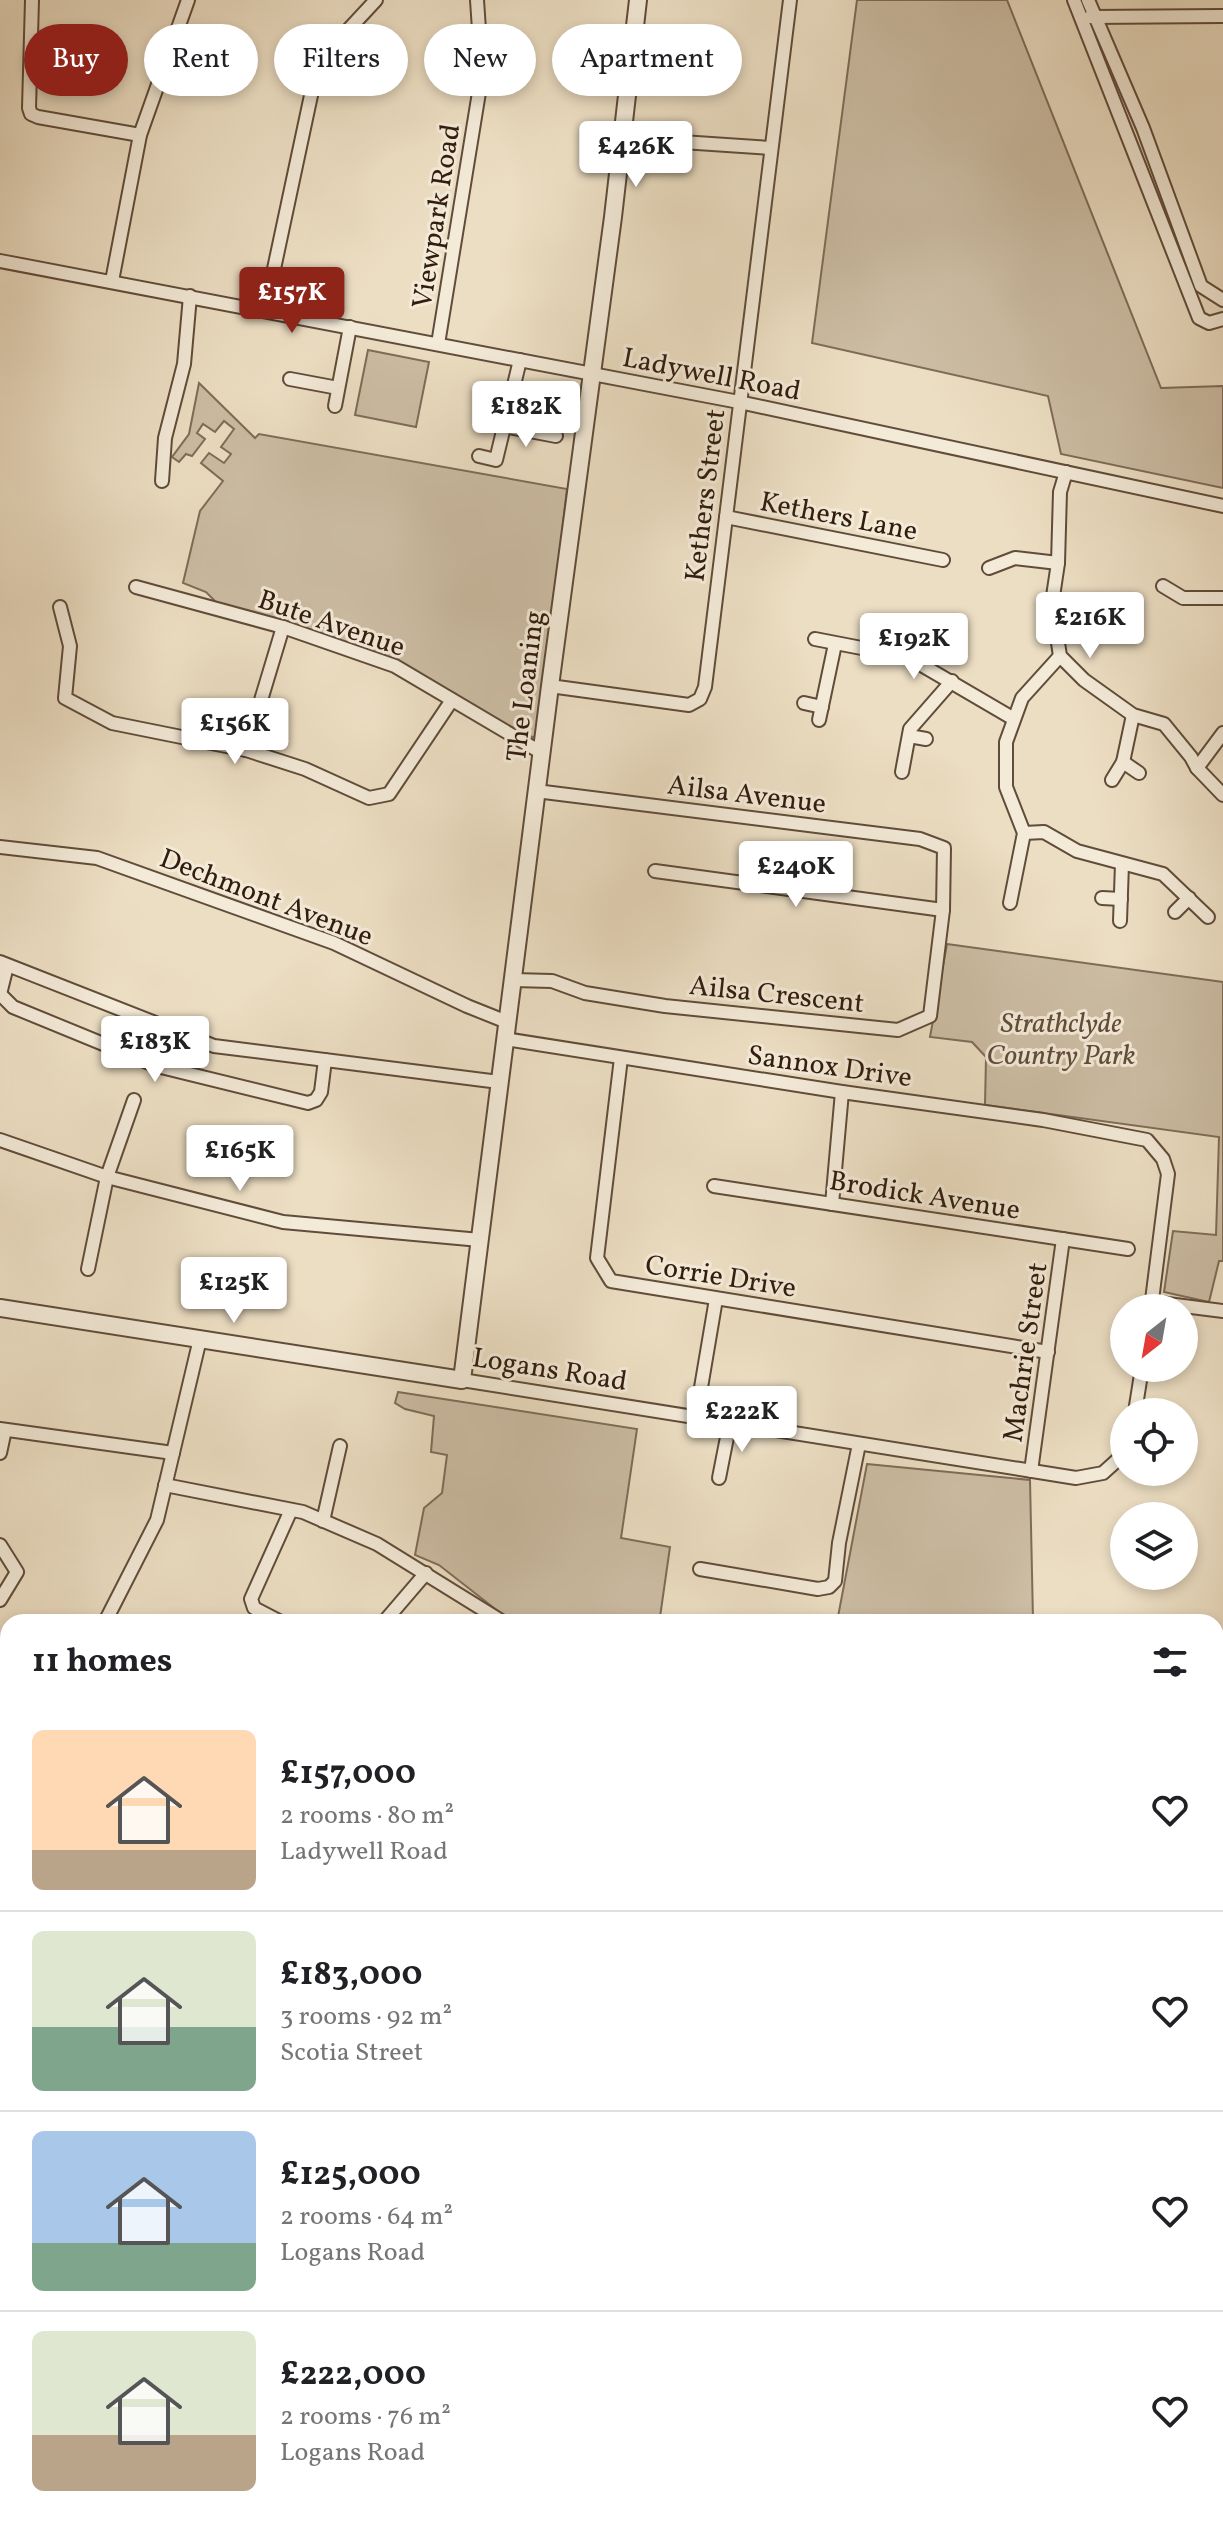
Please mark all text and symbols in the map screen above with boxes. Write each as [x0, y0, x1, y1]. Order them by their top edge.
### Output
chip: Buy [24, 24, 128, 96]
chip: Rent [144, 24, 258, 96]
chip: Filters [274, 24, 408, 96]
chip: New [424, 24, 536, 96]
chip: Apartment [552, 24, 742, 96]
street label: Viewpark Road [404, 121, 471, 312]
pin: £426K [580, 121, 692, 189]
text: £426K [597, 129, 675, 165]
pin: £157K [236, 267, 348, 335]
text: £157K [257, 275, 327, 311]
street label: Ladywell Road [619, 339, 804, 412]
pin: £182K [470, 381, 582, 449]
text: £182K [490, 389, 562, 425]
street label: Kethers Street [677, 407, 736, 584]
street label: Kethers Lane [756, 483, 921, 552]
street label: Bute Avenue [252, 581, 410, 668]
pin: £216K [1034, 592, 1146, 660]
text: £216K [1054, 600, 1126, 636]
street label: The Loaning [498, 608, 555, 764]
pin: £192K [858, 613, 970, 681]
text: £192K [878, 621, 950, 657]
pin: £156K [179, 698, 291, 766]
text: £156K [199, 706, 271, 742]
street label: Ailsa Avenue [665, 766, 828, 825]
street label: Dechmont Avenue [154, 840, 378, 957]
pin: £240K [740, 841, 852, 909]
text: £240K [757, 849, 835, 885]
street label: Ailsa Crescent [687, 967, 866, 1024]
park label: Strathclyde Country Park [986, 1005, 1136, 1076]
pin: £183K [99, 1016, 211, 1084]
text: £183K [119, 1024, 191, 1060]
street label: Sannox Drive [745, 1037, 914, 1098]
pin: £165K [184, 1125, 296, 1193]
text: £165K [204, 1133, 276, 1169]
street label: Brodick Avenue [826, 1162, 1023, 1231]
street label: Corrie Drive [642, 1246, 799, 1309]
pin: £125K [178, 1257, 290, 1325]
street label: Machrie Street [995, 1260, 1058, 1445]
text: £125K [199, 1265, 269, 1301]
north arrow [1110, 1294, 1198, 1382]
map controls [1110, 1294, 1198, 1590]
street label: Logans Road [469, 1339, 630, 1402]
pin: £222K [686, 1386, 798, 1454]
text: £222K [705, 1394, 779, 1430]
button: locate [1110, 1398, 1198, 1486]
button: layers [1110, 1502, 1198, 1590]
text: 11 homes [32, 1639, 172, 1686]
icon: filters [1148, 1640, 1192, 1684]
text: £157,000 [280, 1751, 416, 1798]
icon: home [96, 1762, 192, 1858]
icon: heart [1148, 1788, 1192, 1832]
text: 2 rooms · 80 m² [280, 1798, 454, 1834]
text: Ladywell Road [280, 1834, 448, 1870]
text: £183,000 [280, 1952, 423, 1999]
icon: home [96, 1963, 192, 2059]
icon: heart [1148, 1989, 1192, 2033]
text: 3 rooms · 92 m² [280, 1999, 452, 2035]
text: Scotia Street [280, 2035, 423, 2071]
text: £125,000 [280, 2152, 421, 2199]
icon: home [96, 2163, 192, 2259]
icon: heart [1148, 2189, 1192, 2233]
text: 2 rooms · 64 m² [280, 2199, 453, 2235]
text: Logans Road [280, 2235, 425, 2271]
text: £222,000 [280, 2352, 426, 2399]
icon: home [96, 2363, 192, 2459]
icon: heart [1148, 2389, 1192, 2433]
text: 2 rooms · 76 m² [280, 2399, 451, 2435]
text: Logans Road [280, 2435, 425, 2471]

